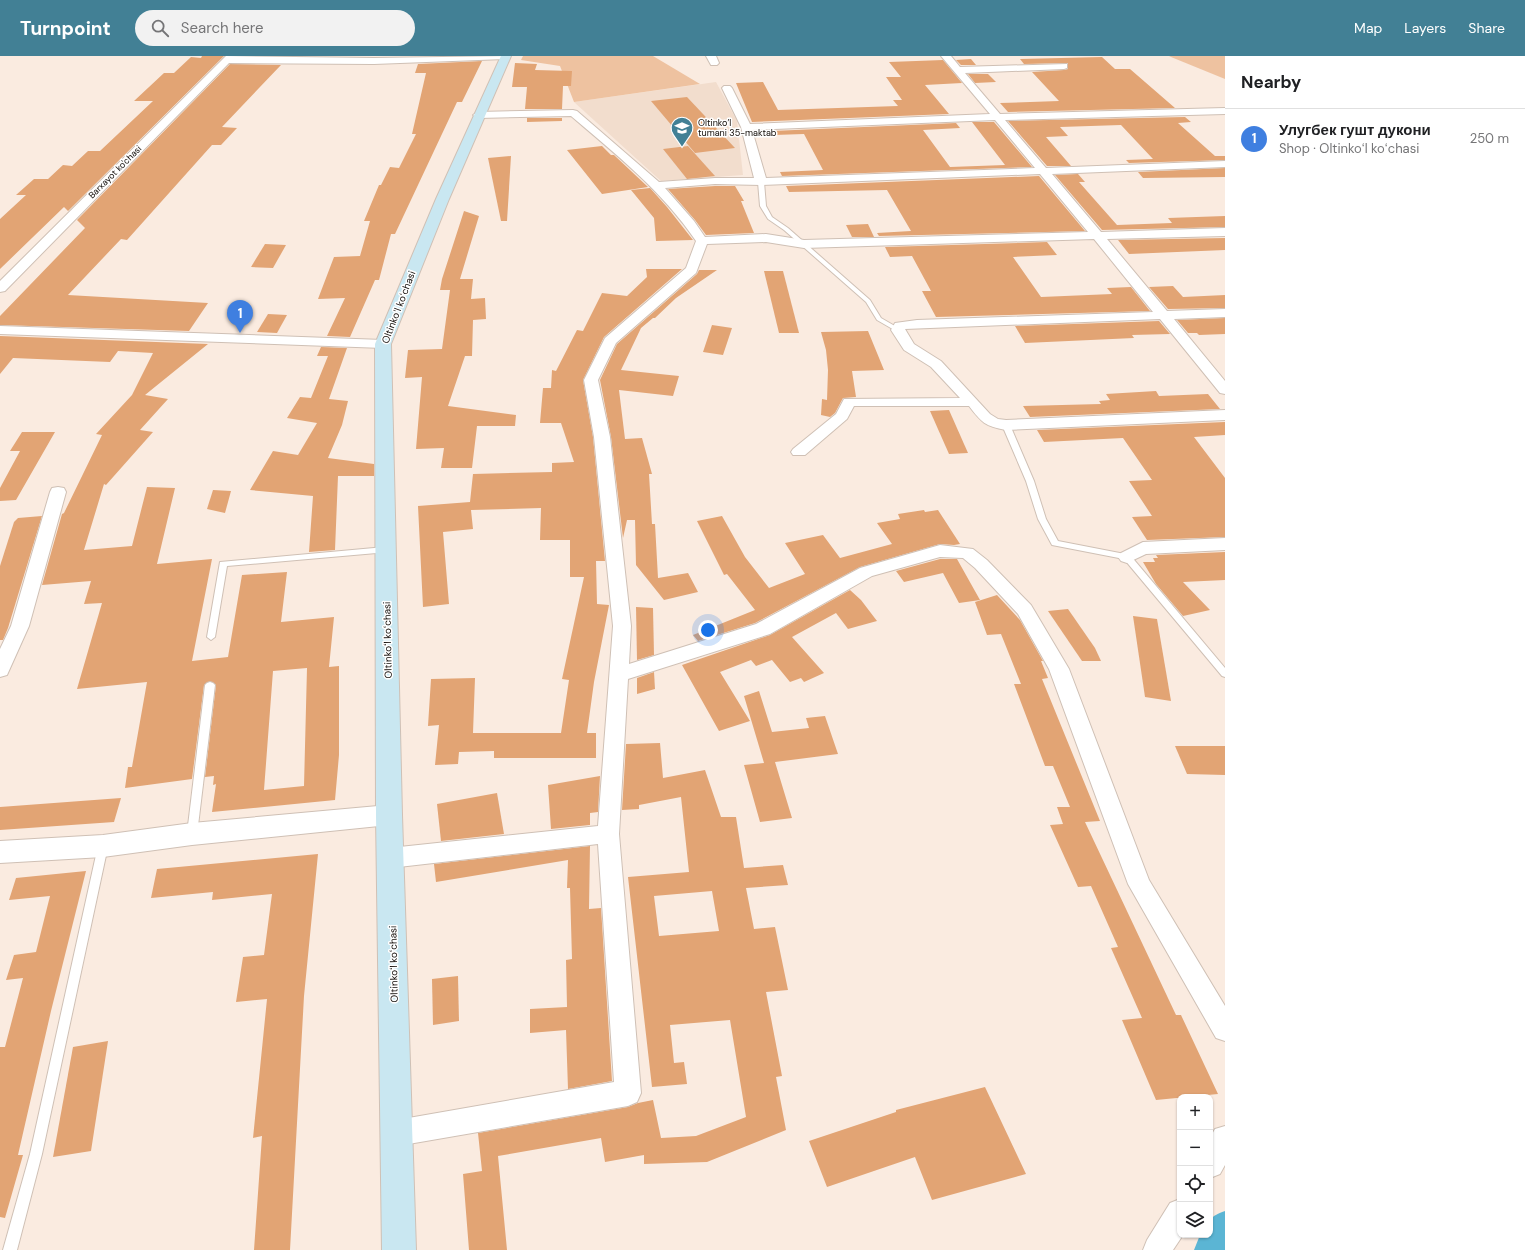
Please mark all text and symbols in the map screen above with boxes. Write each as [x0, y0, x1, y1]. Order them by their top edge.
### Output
search box [135, 10, 415, 46]
text: Turnpoint [20, 16, 111, 41]
icon: search [149, 17, 171, 39]
text: Search here [181, 18, 264, 38]
text: Map [1354, 19, 1382, 37]
text: Layers [1404, 19, 1446, 37]
text: Share [1468, 19, 1505, 37]
text: Nearby [1241, 71, 1301, 93]
school or university icon: Oltinko’l tumani 35-maktab [669, 115, 695, 148]
place label: Oltinko’l tumani 35-maktab [698, 117, 777, 139]
text: Улугбек гушт дукони [1279, 120, 1431, 140]
text: 1 [1252, 130, 1256, 147]
text: 250 m [1470, 130, 1509, 147]
text: Shop · Oltinkoʻl koʻchasi [1279, 140, 1419, 157]
street label: Barxayot ko'chasi [86, 143, 144, 201]
street label: Oltinkoʻl koʻchasi [379, 269, 418, 345]
pin: 1 [227, 300, 253, 333]
street label: Oltinkoʻl koʻchasi [380, 601, 395, 679]
your location [698, 620, 718, 640]
street label: Oltinkoʻl koʻchasi [386, 925, 401, 1003]
map controls [1177, 1094, 1213, 1238]
button: + [1177, 1094, 1213, 1130]
button: − [1177, 1130, 1213, 1166]
button: locate [1177, 1166, 1213, 1202]
button: layers [1177, 1202, 1213, 1238]

